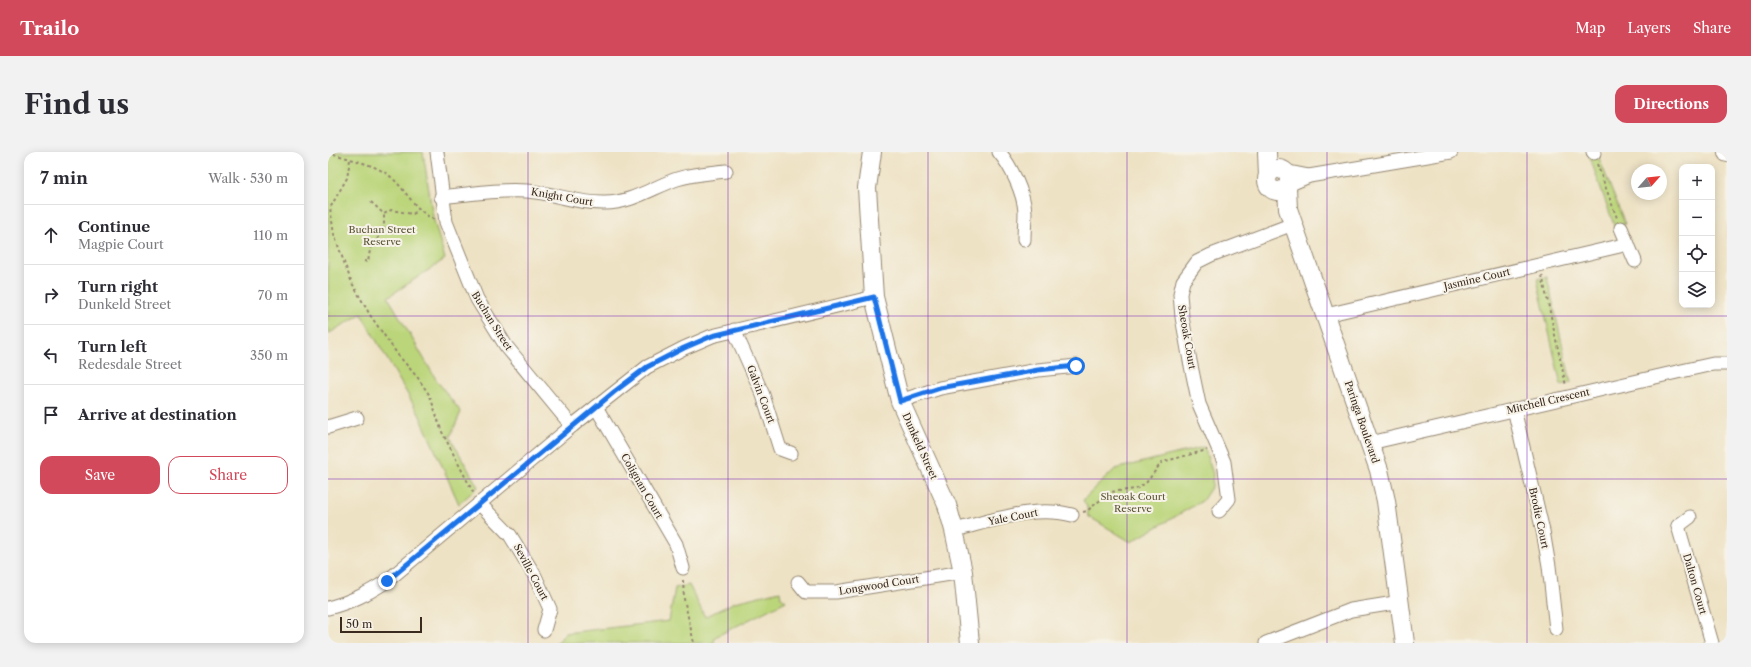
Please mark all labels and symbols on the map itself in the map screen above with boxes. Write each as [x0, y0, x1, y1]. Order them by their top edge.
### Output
north arrow [1631, 164, 1667, 200]
street label: Knight Court [530, 185, 594, 209]
park label: Buchan Street Reserve [348, 223, 416, 248]
street label: Jasmine Court [1441, 265, 1512, 293]
street label: Buchan Street [469, 289, 516, 353]
street label: Sheoak Court [1175, 304, 1199, 371]
route start [1067, 357, 1085, 375]
street label: Galvin Court [744, 363, 778, 425]
street label: Paringa Boulevard [1342, 379, 1382, 465]
street label: Mitchell Crescent [1505, 385, 1591, 417]
street label: Dunkeld Street [900, 411, 941, 482]
street label: Colignan Court [618, 451, 666, 521]
street label: Brodie Court [1526, 486, 1552, 550]
park label: Sheoak Court Reserve [1100, 490, 1166, 515]
street label: Yale Court [986, 506, 1039, 528]
street label: Seville Court [511, 542, 551, 603]
street label: Dalton Court [1680, 552, 1710, 616]
route end [378, 572, 396, 590]
street label: Longwood Court [838, 572, 920, 598]
scale bar [340, 615, 422, 634]

